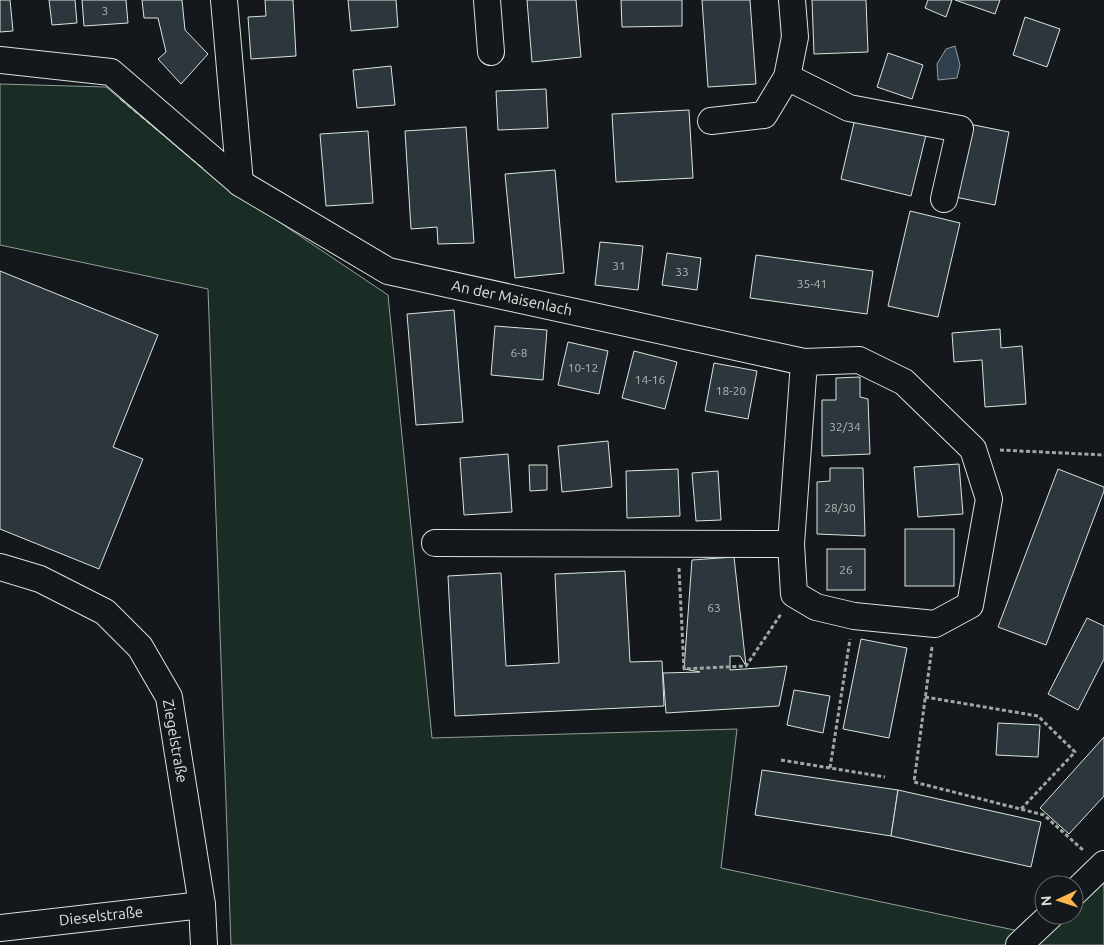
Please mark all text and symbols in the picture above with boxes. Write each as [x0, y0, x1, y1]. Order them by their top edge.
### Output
house number: 3 [102, 4, 108, 17]
house number: 31 [612, 259, 626, 272]
house number: 33 [675, 265, 689, 278]
street label: An der Maisenlach [450, 276, 574, 319]
house number: 35-41 [797, 277, 827, 290]
house number: 6-8 [510, 346, 528, 359]
house number: 10-12 [568, 361, 598, 374]
house number: 14-16 [635, 373, 665, 386]
house number: 18-20 [716, 384, 746, 397]
house number: 32/34 [829, 420, 861, 433]
house number: 28/30 [824, 501, 856, 514]
house number: 26 [839, 563, 853, 576]
house number: 63 [707, 601, 721, 614]
street label: Ziegelstraße [160, 698, 191, 784]
north arrow [1034, 875, 1084, 925]
text: N [1038, 895, 1054, 907]
street label: Dieselstraße [58, 903, 144, 928]

